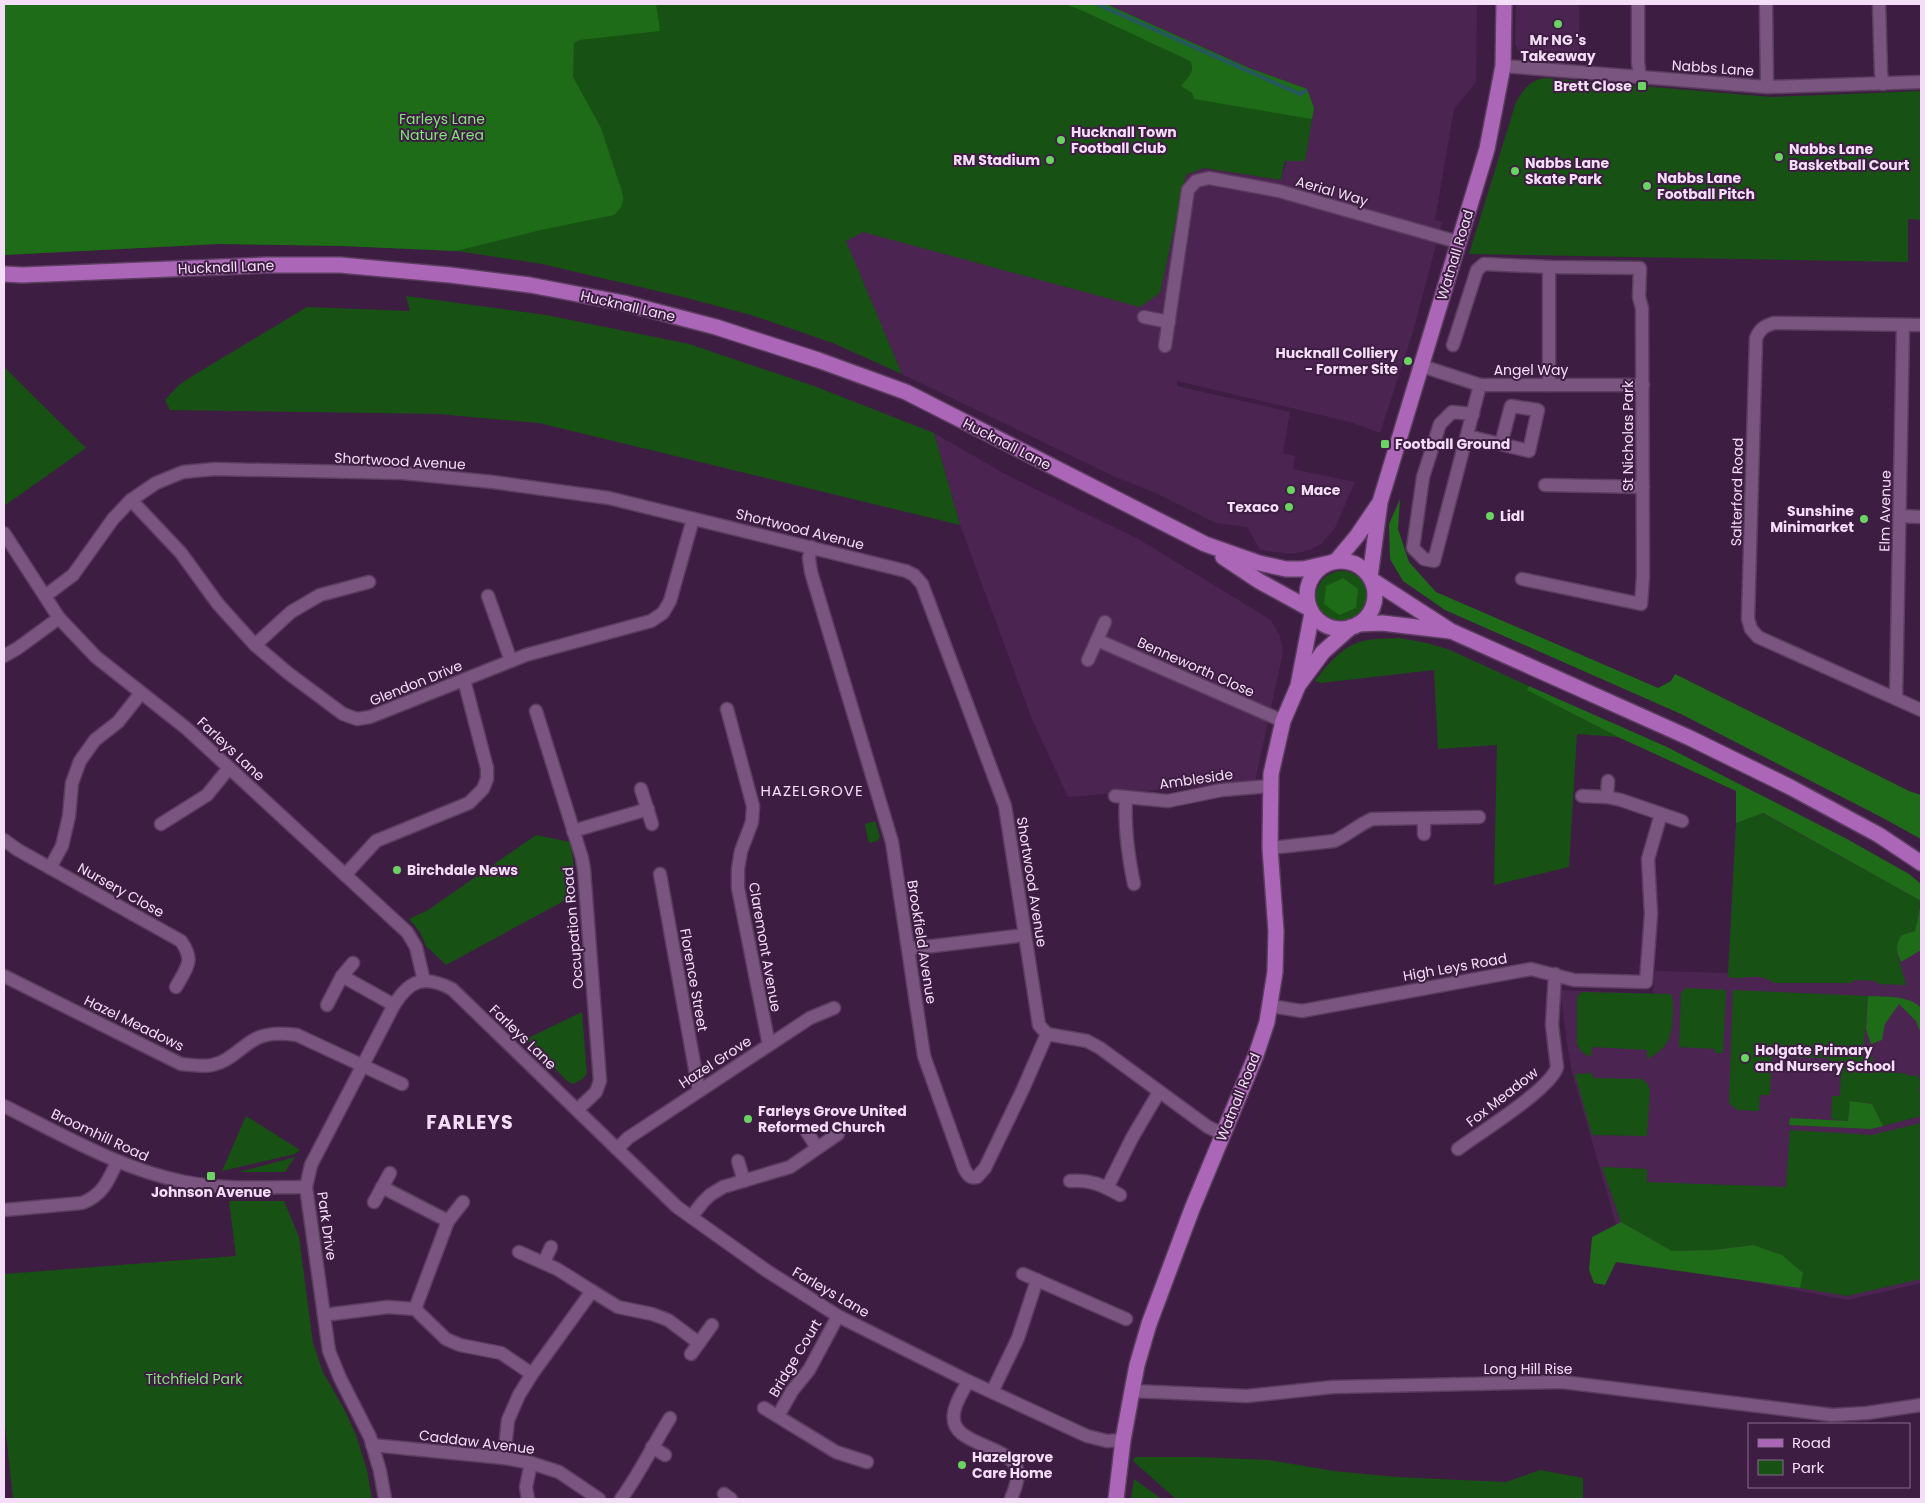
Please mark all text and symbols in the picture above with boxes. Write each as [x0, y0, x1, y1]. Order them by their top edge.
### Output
marker: Mr NG 's Takeaway [1552, 18, 1564, 30]
place label: Mr NG 's Takeaway [1520, 30, 1596, 66]
street label: Nabbs Lane [1671, 55, 1755, 81]
place label: Brett Close [1554, 76, 1632, 96]
marker: Brett Close [1636, 80, 1648, 92]
park label: Farleys Lane Nature Area [399, 109, 485, 145]
place label: Hucknall Town Football Club [1071, 122, 1177, 158]
marker: Hucknall Town Football Club [1055, 134, 1067, 146]
place label: Nabbs Lane Basketball Court [1789, 139, 1910, 175]
place label: RM Stadium [953, 150, 1040, 170]
marker: Nabbs Lane Basketball Court [1773, 151, 1785, 163]
place label: Nabbs Lane Skate Park [1525, 153, 1609, 189]
marker: RM Stadium [1044, 154, 1056, 166]
marker: Nabbs Lane Skate Park [1509, 165, 1521, 177]
place label: Nabbs Lane Football Pitch [1657, 168, 1755, 204]
street label: Aerial Way [1293, 171, 1371, 211]
marker: Nabbs Lane Football Pitch [1641, 180, 1653, 192]
street label: Watnall Road [1432, 207, 1478, 303]
street label: Hucknall Lane [177, 255, 275, 279]
street label: Hucknall Lane [579, 285, 678, 327]
place label: Hucknall Colliery - Former Site [1276, 343, 1398, 379]
marker: Hucknall Colliery - Former Site [1402, 355, 1414, 367]
street label: Angel Way [1494, 360, 1568, 380]
street label: St Nicholas Park [1618, 380, 1638, 491]
street label: Hucknall Lane [959, 413, 1055, 475]
place label: Football Ground [1395, 434, 1510, 454]
marker: Football Ground [1379, 438, 1391, 450]
street label: Salterford Road [1726, 438, 1748, 546]
street label: Shortwood Avenue [334, 448, 467, 474]
street label: Elm Avenue [1874, 470, 1896, 552]
place label: Mace [1301, 480, 1341, 500]
marker: Mace [1285, 484, 1297, 496]
place label: Texaco [1227, 497, 1279, 517]
marker: Texaco [1283, 501, 1295, 513]
place label: Sunshine Minimarket [1770, 501, 1854, 537]
street label: Shortwood Avenue [734, 503, 867, 555]
place label: Lidl [1500, 506, 1524, 526]
marker: Lidl [1484, 510, 1496, 522]
marker: Sunshine Minimarket [1858, 513, 1870, 525]
street label: Benneworth Close [1134, 632, 1258, 702]
street label: Glendon Drive [367, 655, 466, 711]
street label: Farleys Lane [193, 712, 269, 786]
street label: Ambleside [1158, 764, 1235, 794]
district label: HAZELGROVE [760, 780, 864, 801]
street label: Shortwood Avenue [1012, 815, 1052, 949]
street label: Nursery Close [74, 858, 168, 922]
place label: Birchdale News [407, 860, 518, 880]
marker: Birchdale News [391, 864, 403, 876]
street label: Occupation Road [558, 866, 588, 990]
street label: Brookfield Avenue [902, 879, 942, 1006]
street label: Claremont Avenue [744, 881, 786, 1014]
street label: Florence Street [675, 927, 713, 1033]
street label: High Leys Road [1401, 948, 1509, 986]
street label: Hazel Meadows [81, 990, 187, 1056]
street label: Farleys Lane [485, 1000, 561, 1074]
street label: Hazel Grove [675, 1031, 756, 1093]
place label: Holgate Primary and Nursery School [1755, 1040, 1895, 1076]
street label: Watnall Road [1211, 1050, 1265, 1144]
marker: Holgate Primary and Nursery School [1739, 1052, 1751, 1064]
street label: Fox Meadow [1462, 1062, 1543, 1132]
place label: Farleys Grove United Reformed Church [758, 1101, 907, 1137]
street label: Broomhill Road [48, 1104, 152, 1166]
district label: FARLEYS [426, 1109, 514, 1136]
marker: Farleys Grove United Reformed Church [742, 1113, 754, 1125]
marker: Johnson Avenue [205, 1170, 217, 1182]
place label: Johnson Avenue [151, 1182, 271, 1202]
street label: Park Drive [312, 1191, 342, 1262]
street label: Farleys Lane [789, 1262, 873, 1322]
street label: Bridge Court [764, 1315, 826, 1401]
street label: Long Hill Rise [1484, 1359, 1573, 1379]
park label: Titchfield Park [146, 1369, 243, 1389]
legend [1748, 1423, 1910, 1488]
street label: Caddaw Avenue [418, 1425, 536, 1459]
text: Road [1792, 1432, 1831, 1453]
place label: Hazelgrove Care Home [972, 1447, 1054, 1483]
text: Park [1792, 1457, 1824, 1478]
marker: Hazelgrove Care Home [956, 1459, 968, 1471]

